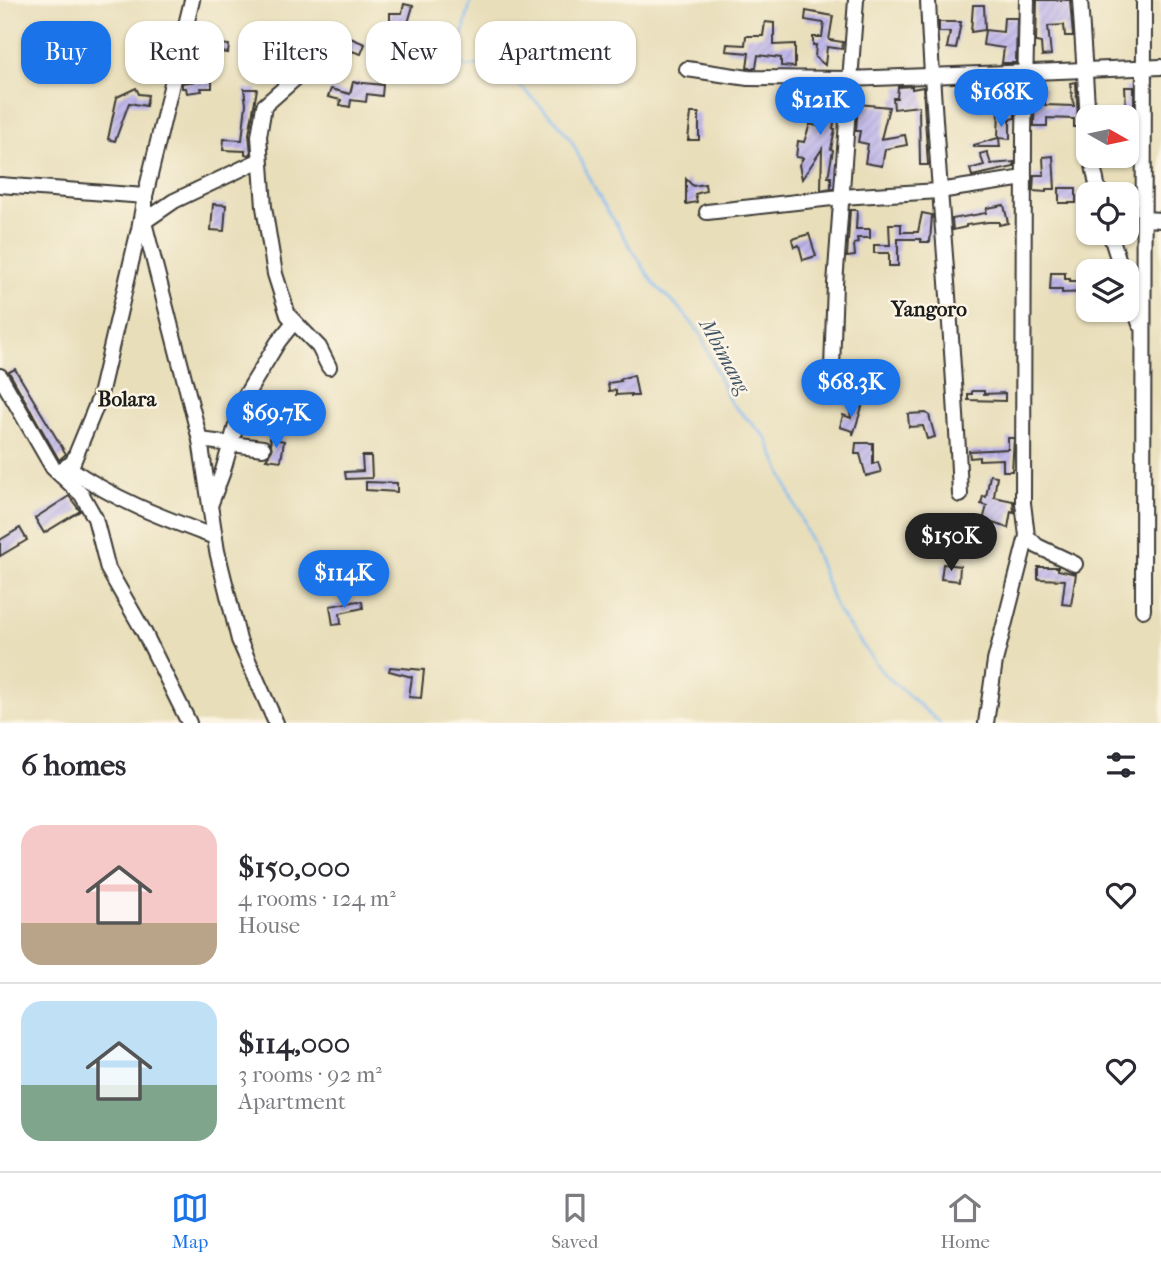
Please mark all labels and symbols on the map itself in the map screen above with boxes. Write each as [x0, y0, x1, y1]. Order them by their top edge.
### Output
pin: $168K [952, 69, 1050, 129]
pin: $121K [771, 78, 869, 137]
north arrow [1076, 105, 1139, 168]
district label: Yangoro [890, 297, 967, 321]
water label: Mbimang [694, 313, 756, 398]
pin: $68.3K [794, 360, 908, 419]
district label: Bolara [98, 387, 157, 411]
pin: $69.7K [219, 391, 333, 450]
pin: $150K [902, 514, 1000, 573]
pin: $114K [295, 550, 393, 610]

